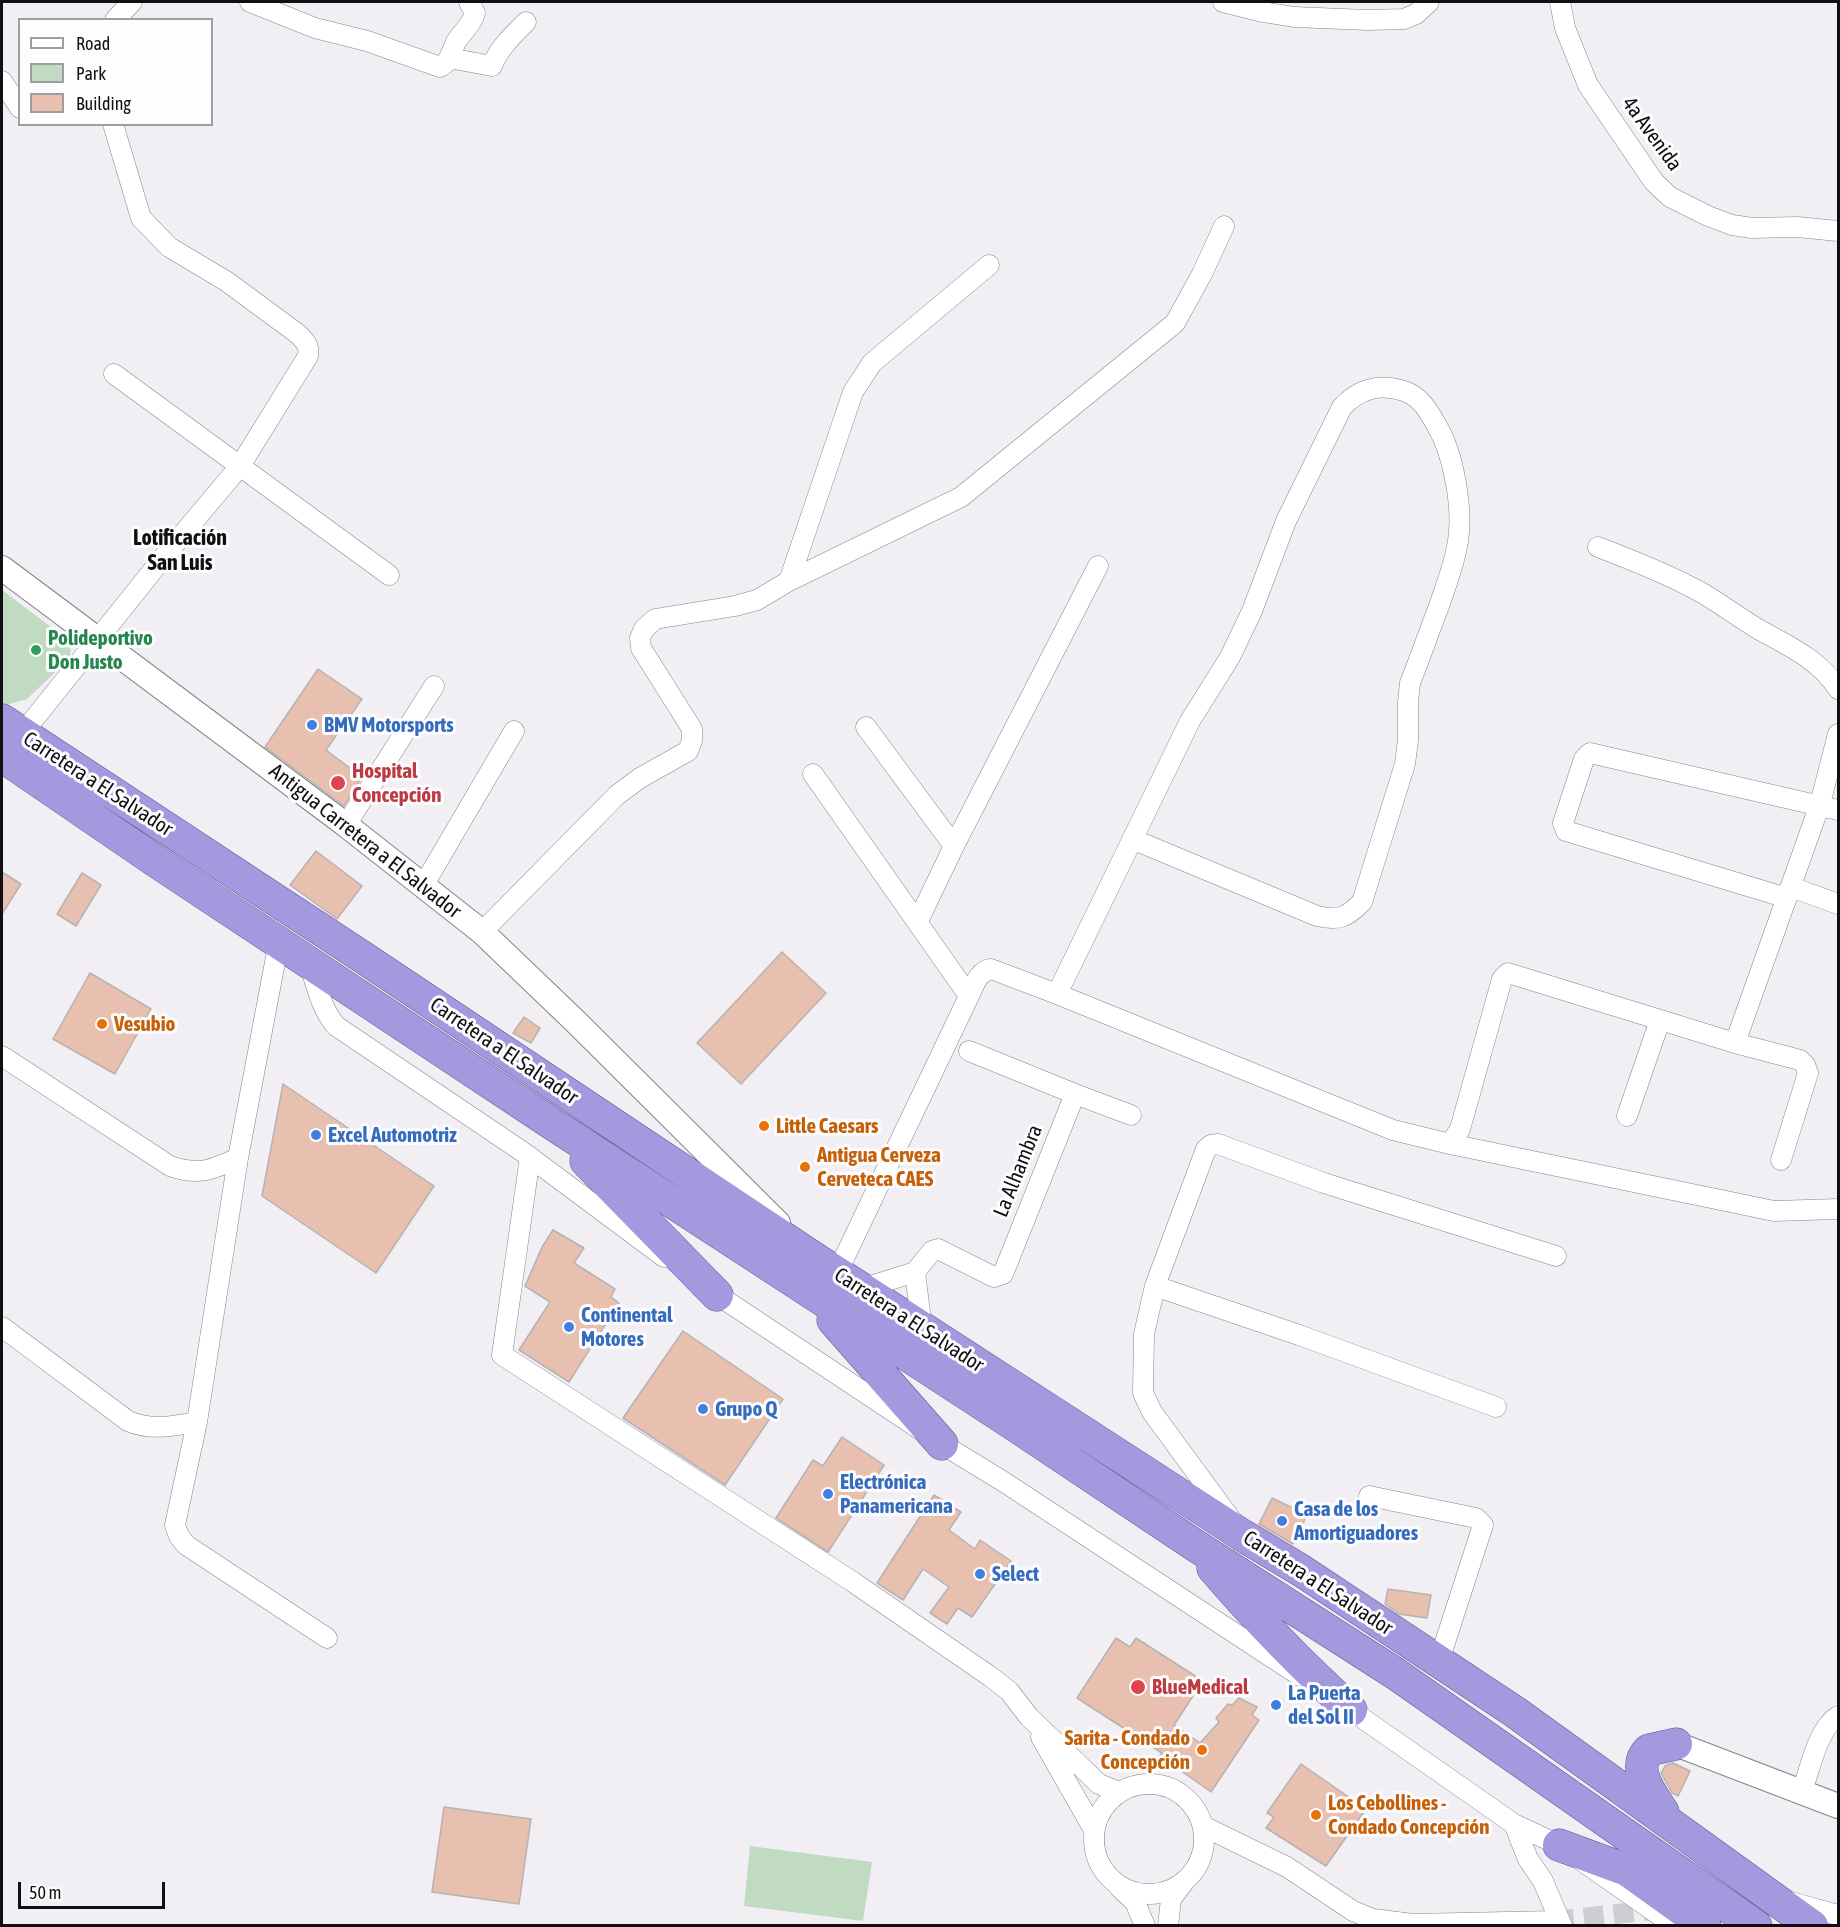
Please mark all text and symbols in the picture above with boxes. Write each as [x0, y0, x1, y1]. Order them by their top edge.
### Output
legend [18, 18, 213, 126]
text: Road [76, 33, 110, 54]
text: Park [76, 63, 106, 84]
street label: 4a Avenida [1617, 92, 1687, 176]
text: Building [76, 93, 131, 114]
district label: Lotificación San Luis [133, 525, 227, 576]
place label: Polideportivo Don Justo [48, 625, 153, 675]
marker: Polideportivo Don Justo [29, 643, 43, 657]
place label: BMV Motorsports [324, 712, 454, 738]
marker: BMV Motorsports [305, 718, 319, 732]
street label: Carretera a El Salvador [19, 726, 177, 842]
street label: Antigua Carretera a El Salvador [264, 758, 466, 924]
place label: Hospital Concepción [352, 758, 441, 808]
marker: Hospital Concepción [329, 774, 347, 792]
street label: Carretera a El Salvador [425, 992, 583, 1110]
place label: Vesubio [114, 1011, 175, 1037]
marker: Vesubio [95, 1017, 109, 1031]
place label: Little Caesars [776, 1113, 878, 1139]
marker: Little Caesars [757, 1119, 771, 1133]
street label: La Alhambra [988, 1121, 1048, 1221]
place label: Excel Automotriz [328, 1122, 457, 1148]
marker: Excel Automotriz [309, 1128, 323, 1142]
place label: Antigua Cerveza Cerveteca CAES [817, 1142, 941, 1192]
marker: Antigua Cerveza Cerveteca CAES [798, 1160, 812, 1174]
street label: Carretera a El Salvador [830, 1262, 988, 1378]
place label: Continental Motores [581, 1302, 673, 1352]
marker: Continental Motores [562, 1320, 576, 1334]
place label: Grupo Q [715, 1396, 777, 1422]
marker: Grupo Q [696, 1402, 710, 1416]
place label: Electrónica Panamericana [840, 1469, 953, 1519]
marker: Electrónica Panamericana [821, 1487, 835, 1501]
place label: Casa de los Amortiguadores [1294, 1496, 1418, 1546]
marker: Casa de los Amortiguadores [1275, 1514, 1289, 1528]
street label: Carretera a El Salvador [1239, 1525, 1397, 1641]
place label: Select [992, 1561, 1039, 1587]
marker: Select [973, 1567, 987, 1581]
place label: BlueMedical [1152, 1674, 1249, 1700]
marker: BlueMedical [1129, 1678, 1147, 1696]
place label: La Puerta del Sol II [1288, 1680, 1361, 1730]
marker: La Puerta del Sol II [1269, 1698, 1283, 1712]
place label: Sarita - Condado Concepción [1065, 1725, 1190, 1775]
marker: Sarita - Condado Concepción [1195, 1743, 1209, 1757]
place label: Los Cebollines - Condado Concepción [1328, 1790, 1489, 1840]
marker: Los Cebollines - Condado Concepción [1309, 1808, 1323, 1822]
scale bar [21, 1870, 168, 1908]
text: 50 m [29, 1882, 61, 1903]

